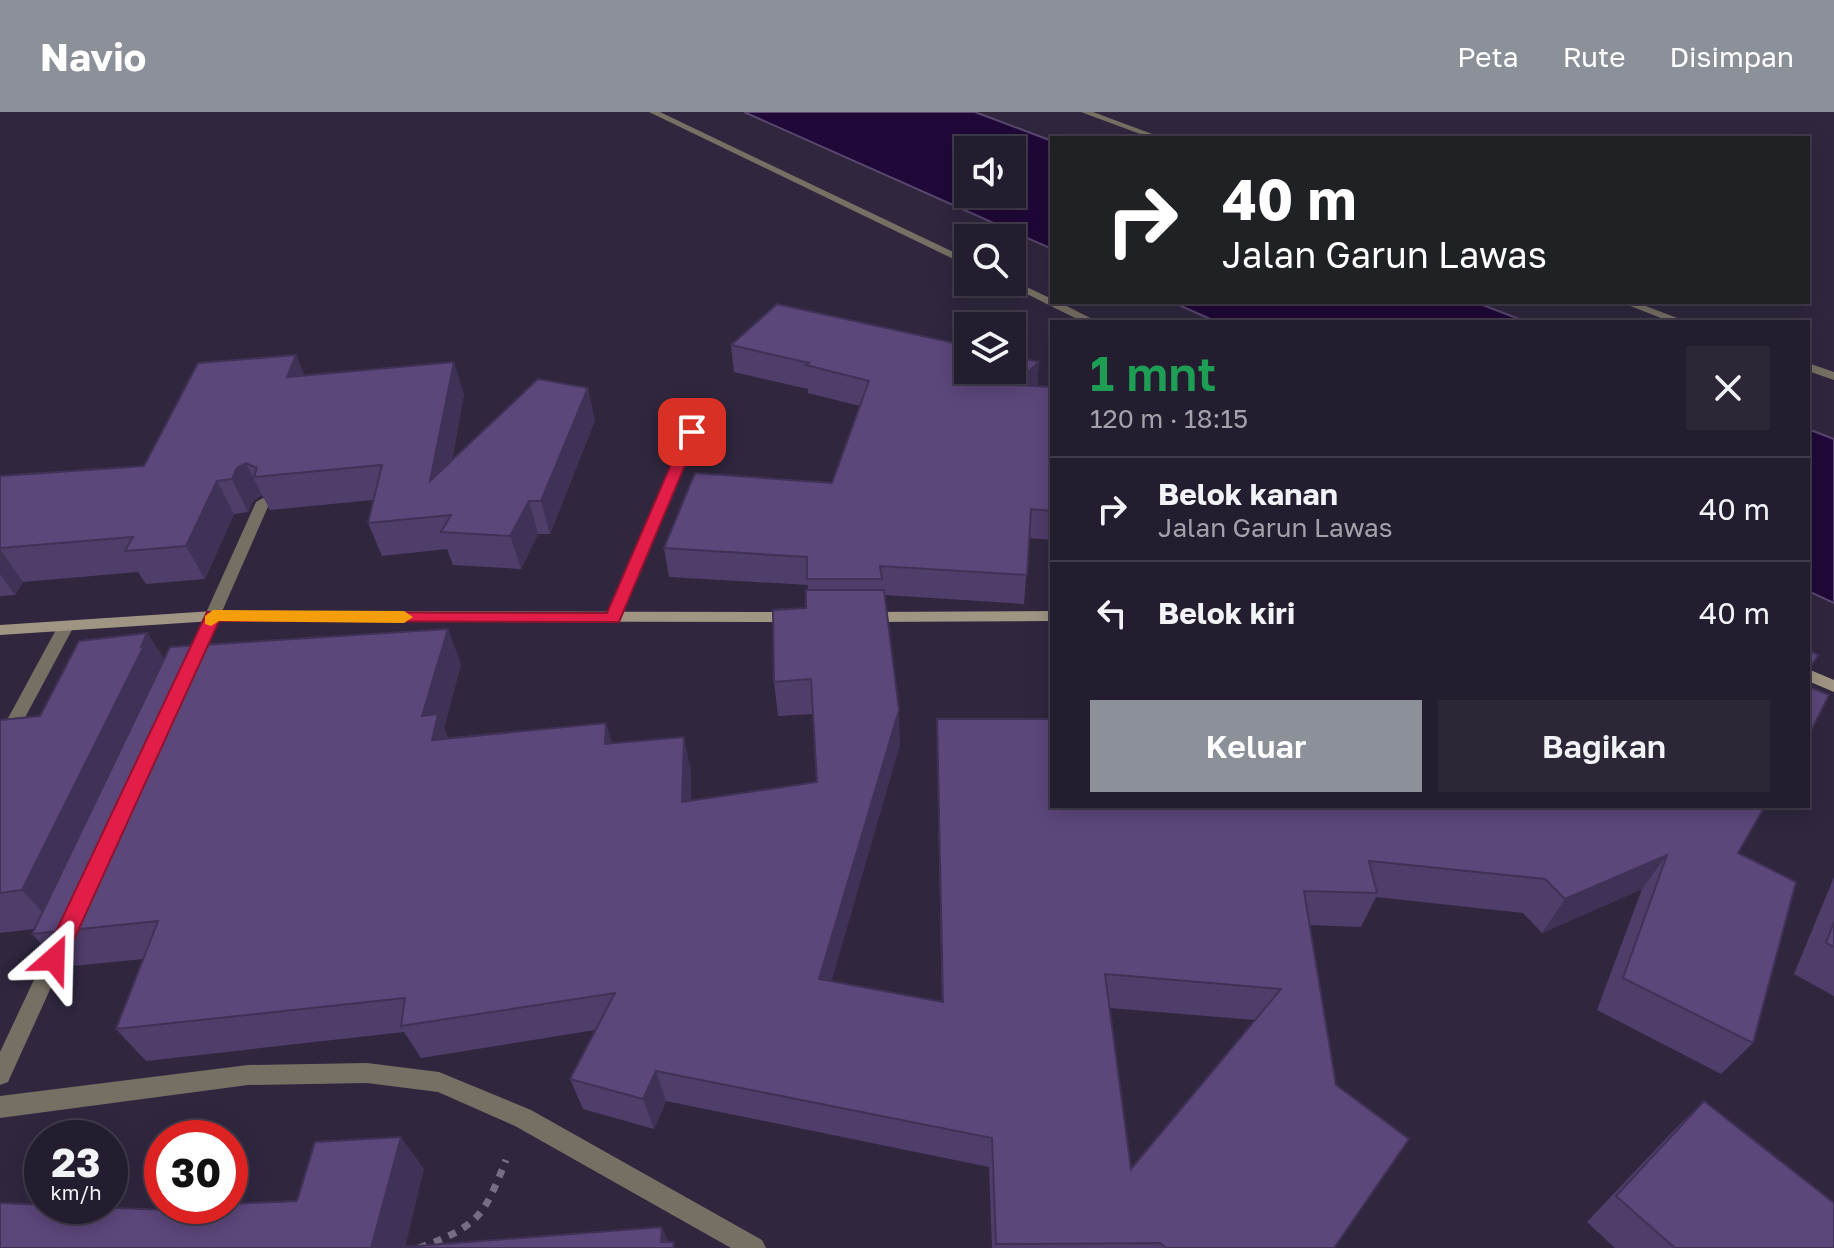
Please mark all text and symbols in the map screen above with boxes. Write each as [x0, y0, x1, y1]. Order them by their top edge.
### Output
text: Navio [40, 34, 146, 79]
text: Peta [1457, 40, 1519, 73]
text: Rute [1563, 40, 1626, 73]
text: Disimpan [1670, 40, 1794, 73]
map controls [954, 136, 1026, 384]
button: sound [954, 136, 1026, 208]
text: 40 m [1222, 165, 1356, 232]
icon: right [1090, 168, 1194, 272]
button: search [954, 224, 1026, 296]
text: Jalan Garun Lawas [1222, 233, 1547, 276]
button: layers [954, 312, 1026, 384]
text: 1 mnt [1090, 344, 1216, 402]
button: close [1686, 346, 1770, 430]
pin [658, 398, 726, 466]
text: 120 m · 18:15 [1090, 403, 1248, 434]
icon: arrive [670, 410, 714, 454]
text: Belok kanan [1158, 476, 1338, 512]
icon: right [1090, 487, 1134, 531]
text: 40 m [1699, 491, 1770, 527]
text: Jalan Garun Lawas [1158, 512, 1393, 543]
icon: left [1090, 591, 1134, 635]
text: Belok kiri [1158, 595, 1295, 631]
text: 40 m [1699, 595, 1770, 631]
button: Keluar [1090, 700, 1422, 792]
button: Bagikan [1438, 700, 1770, 792]
position arrow [12, 917, 96, 1001]
speed limit sign: 30 [144, 1120, 248, 1224]
text: 23 [52, 1138, 100, 1186]
text: km/h [51, 1180, 101, 1204]

